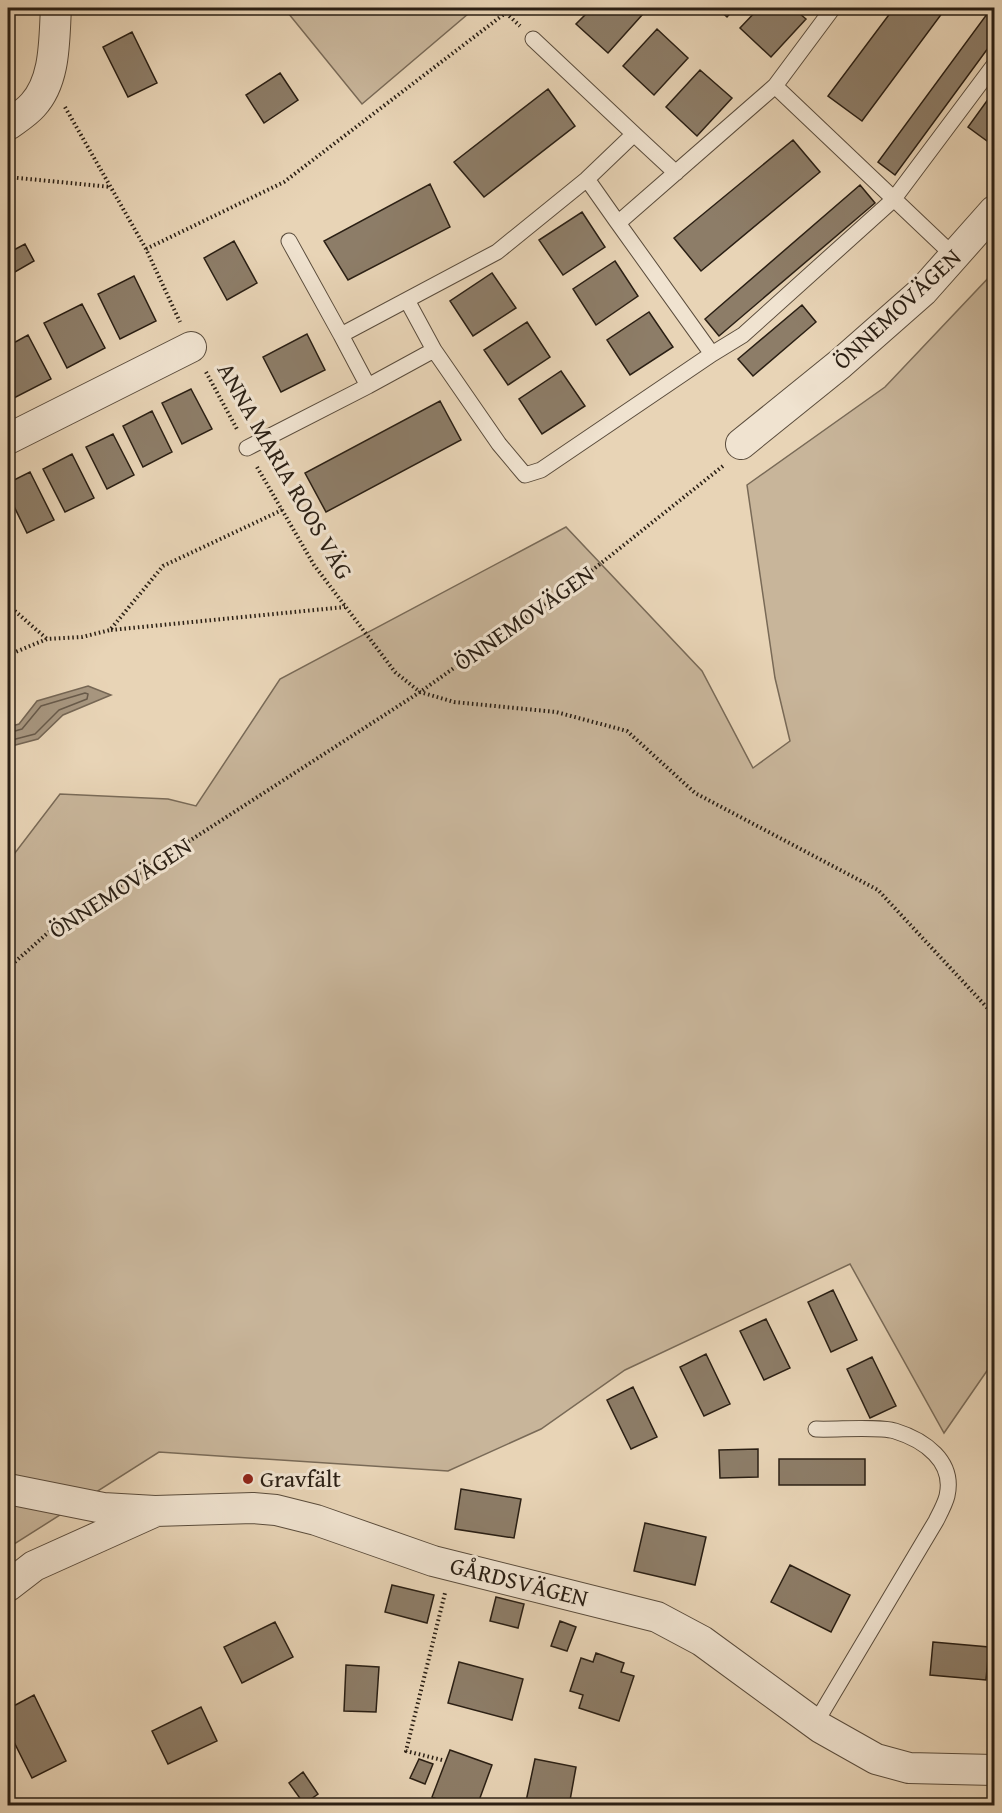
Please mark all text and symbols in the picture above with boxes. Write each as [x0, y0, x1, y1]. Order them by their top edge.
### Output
street label: ÖNNEMOVÄGEN [825, 240, 969, 377]
street label: ANNA MARIA ROOS VÄG [209, 356, 362, 586]
street label: ÖNNEMOVÄGEN [447, 556, 601, 679]
street label: ÖNNEMOVÄGEN [41, 828, 198, 947]
place label: Gravfält [260, 1461, 342, 1496]
marker: Gravfält [241, 1472, 255, 1486]
street label: GÅRDSVÄGEN [446, 1547, 592, 1616]

